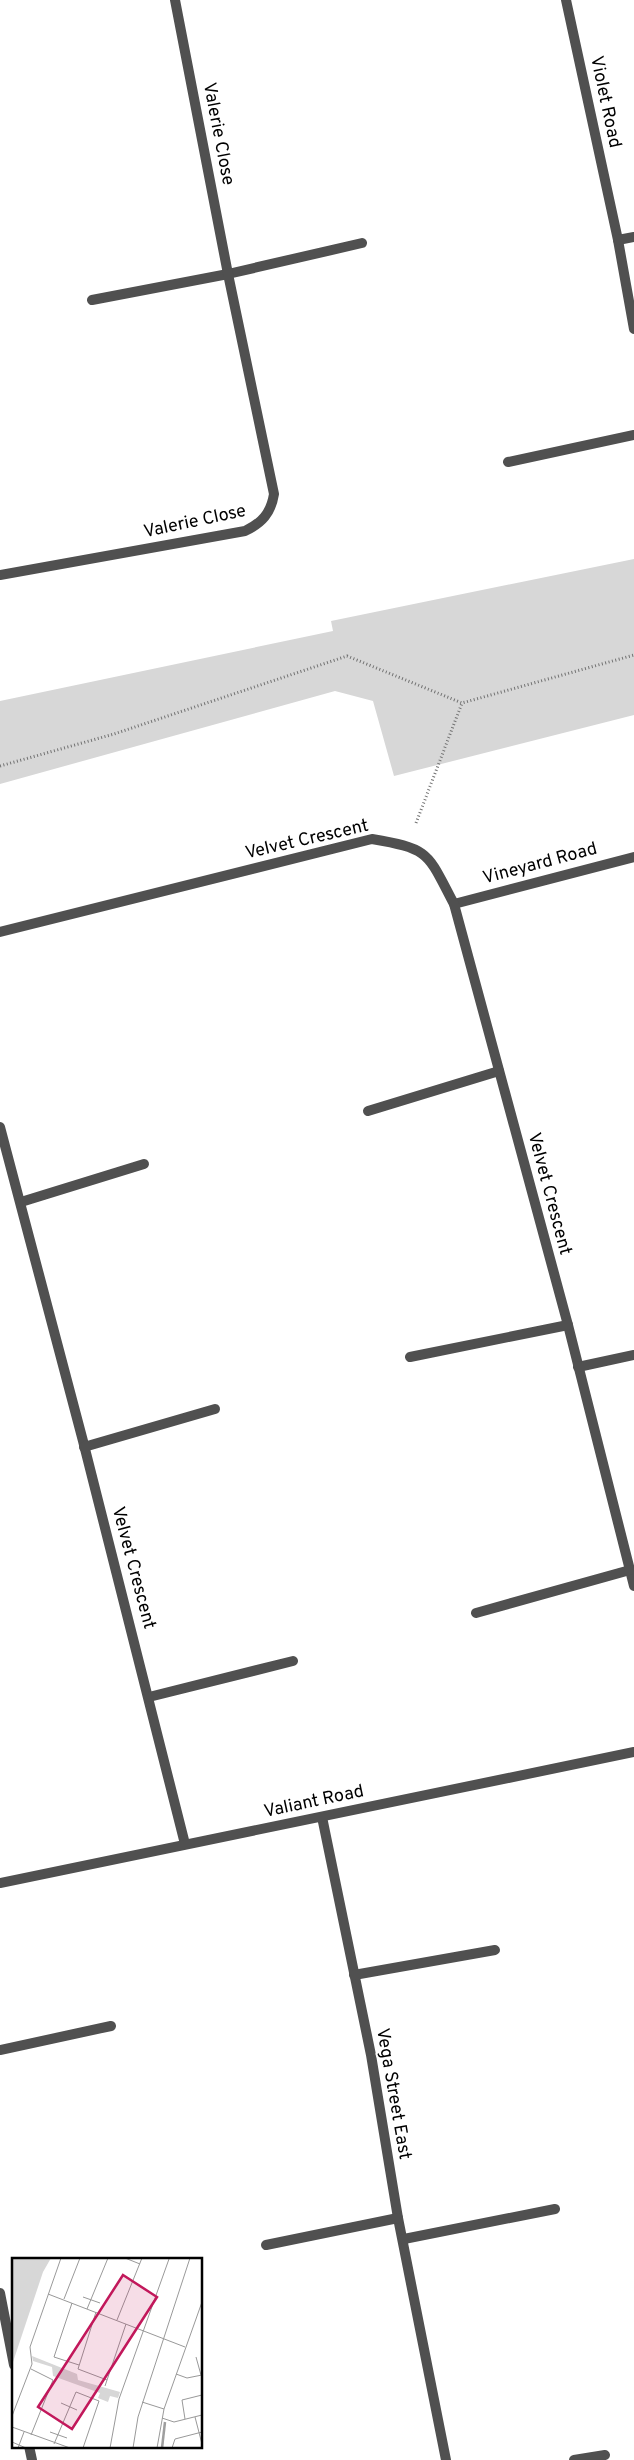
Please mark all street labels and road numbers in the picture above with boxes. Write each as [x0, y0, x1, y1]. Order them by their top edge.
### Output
street label: Violet Road [584, 54, 626, 150]
street label: Valerie Close [197, 81, 239, 187]
street label: Valerie Close [142, 500, 248, 544]
street label: Velvet Crescent [243, 815, 371, 865]
street label: Vineyard Road [480, 838, 600, 890]
street label: Velvet Crescent [522, 1130, 576, 1258]
street label: Velvet Crescent [106, 1504, 160, 1632]
street label: Valiant Road [262, 1780, 366, 1824]
street label: Vega Street East [370, 2027, 416, 2161]

